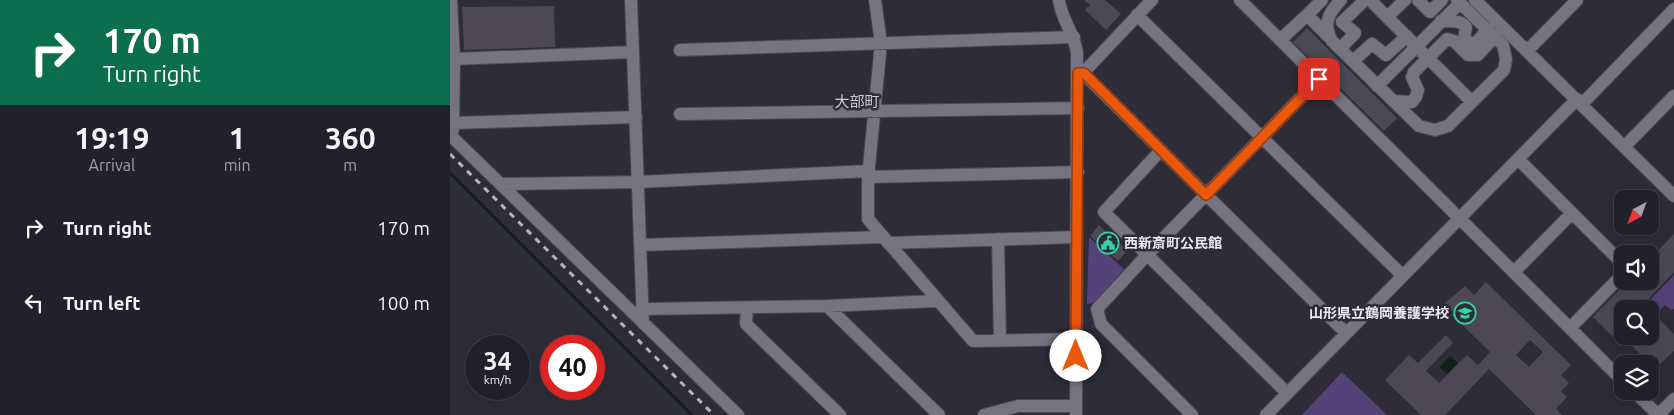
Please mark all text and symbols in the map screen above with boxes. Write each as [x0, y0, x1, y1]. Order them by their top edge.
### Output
icon: right [20, 20, 85, 85]
text: 170 m [103, 20, 201, 60]
pin [1298, 58, 1340, 100]
text: Turn right [103, 61, 201, 86]
icon: arrive [1305, 65, 1333, 93]
district label: 大部町 [834, 93, 880, 110]
text: 19:19 [74, 121, 149, 155]
text: 1 [229, 121, 246, 155]
text: 360 [325, 121, 376, 155]
text: Arrival [89, 156, 135, 174]
text: min [224, 156, 251, 174]
text: m [343, 156, 357, 174]
north arrow [1614, 190, 1659, 235]
map controls [1614, 190, 1659, 400]
icon: right [20, 214, 48, 242]
text: Turn right [63, 217, 151, 239]
text: 170 m [377, 217, 430, 239]
public building icon: 西新斎町公民館 [1096, 231, 1120, 255]
place label: 西新斎町公民館 [1124, 235, 1222, 251]
button: sound [1614, 245, 1659, 290]
icon: left [20, 289, 48, 317]
text: Turn left [63, 292, 141, 314]
text: 100 m [377, 292, 430, 314]
button: search [1614, 300, 1659, 345]
school or university icon: 山形県立鶴岡養護学校 [1453, 301, 1477, 325]
place label: 山形県立鶴岡養護学校 [1309, 305, 1449, 321]
position arrow [1049, 329, 1101, 381]
speed limit sign: 40 [540, 335, 605, 400]
text: 34 [483, 347, 512, 375]
button: layers [1614, 355, 1659, 400]
text: km/h [484, 373, 511, 386]

